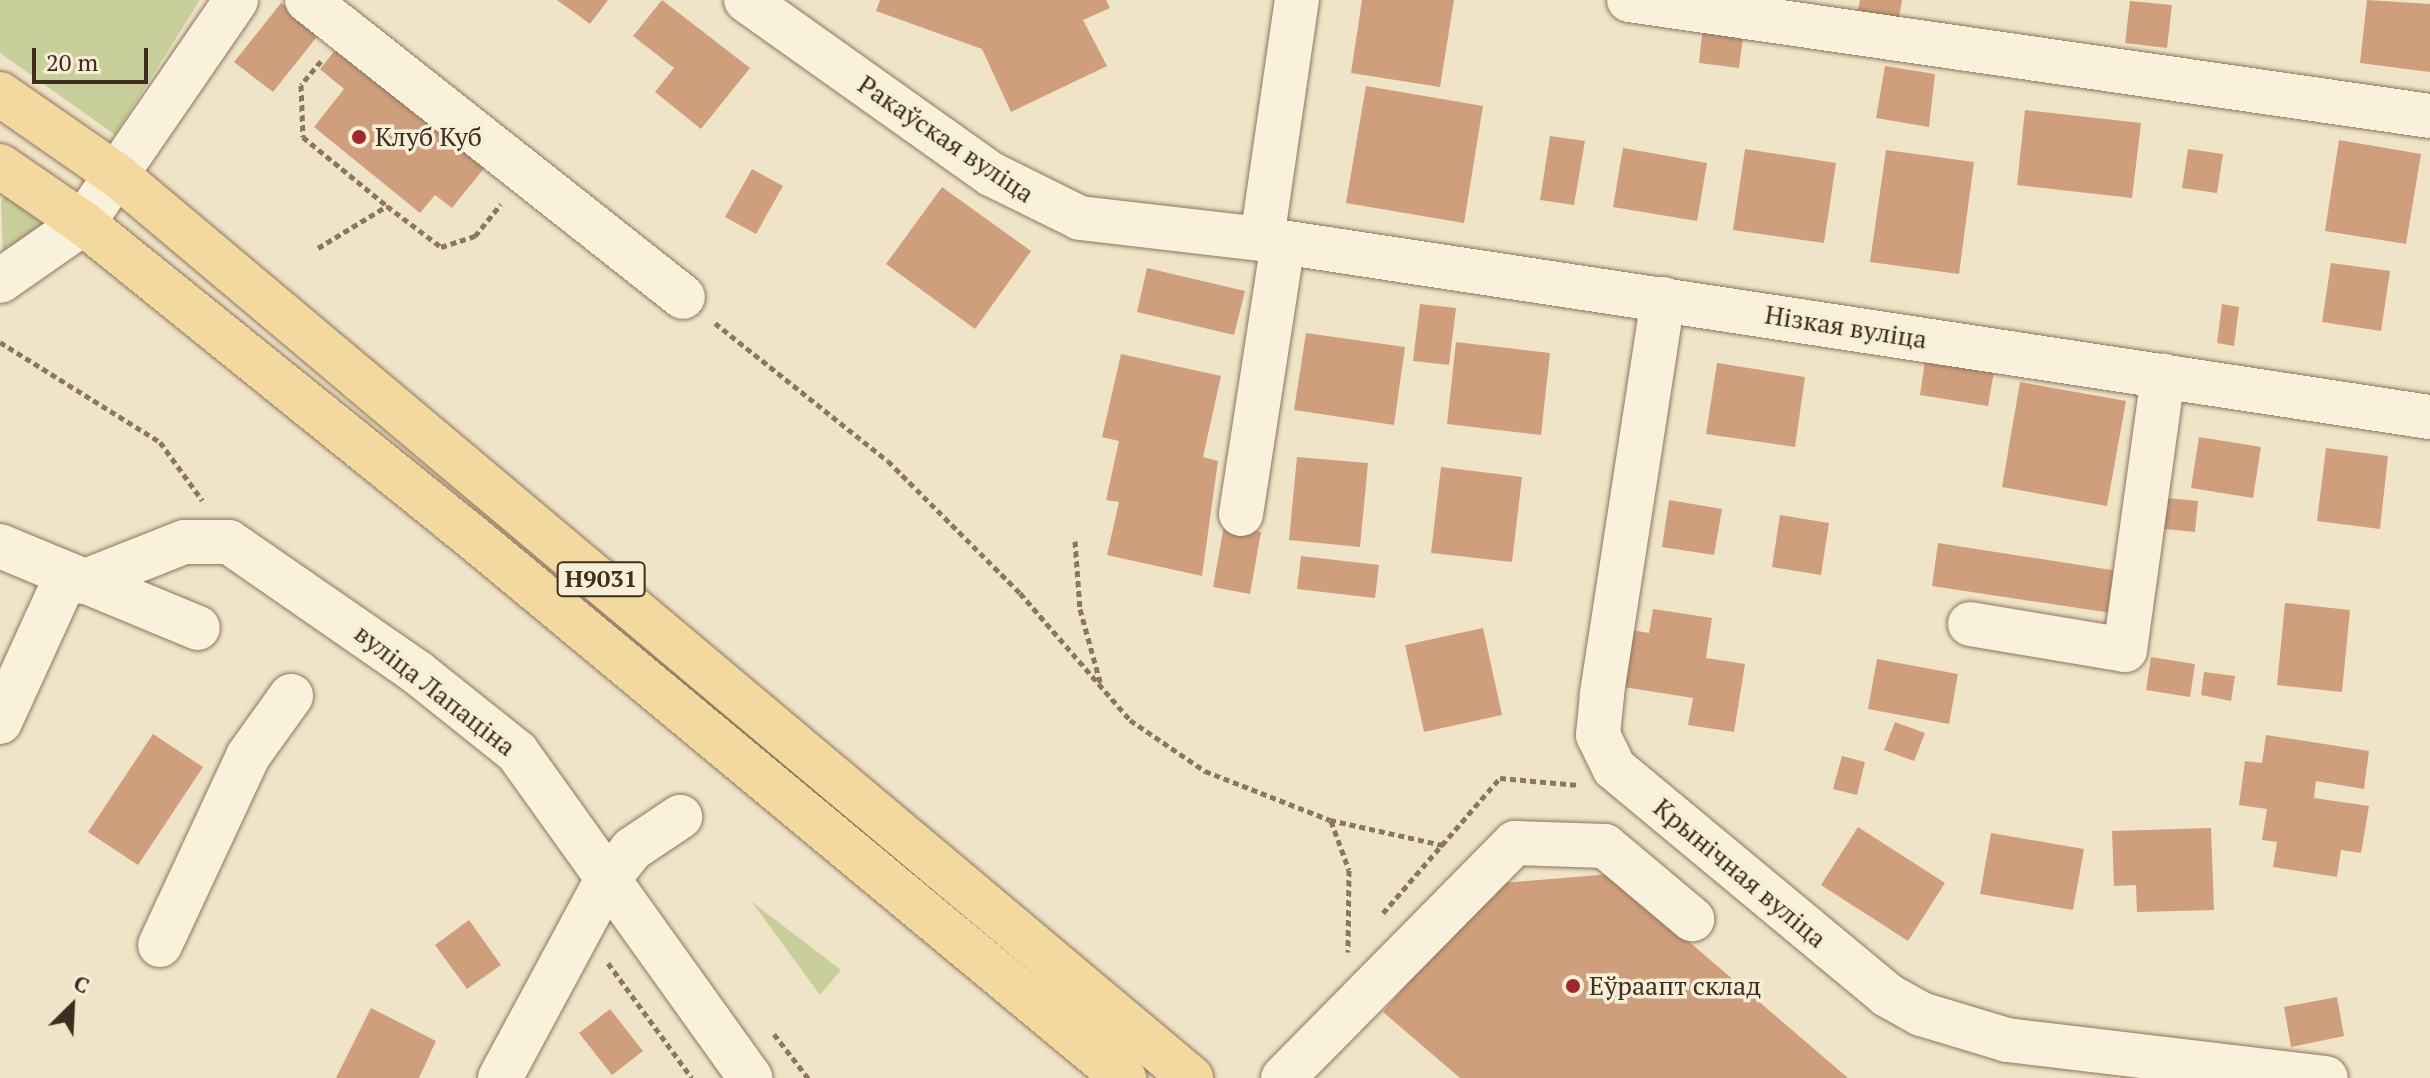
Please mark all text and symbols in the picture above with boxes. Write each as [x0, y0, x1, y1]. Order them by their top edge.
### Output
scale bar [36, 32, 152, 82]
text: 20 m [46, 46, 98, 78]
street label: Ракаўская вуліца [852, 69, 1040, 209]
place label: Клуб Куб [375, 121, 482, 153]
marker: Клуб Куб [350, 128, 368, 146]
street label: Нізкая вуліца [1763, 299, 1929, 355]
road number: Н9031 [555, 559, 647, 599]
street label: вуліца Лапаціна [348, 617, 522, 763]
street label: Крынічная вуліца [1647, 792, 1833, 954]
north arrow [32, 966, 112, 1046]
text: С [70, 967, 94, 1000]
place label: Еўраапт склад [1589, 970, 1762, 1002]
marker: Еўраапт склад [1564, 977, 1582, 995]

